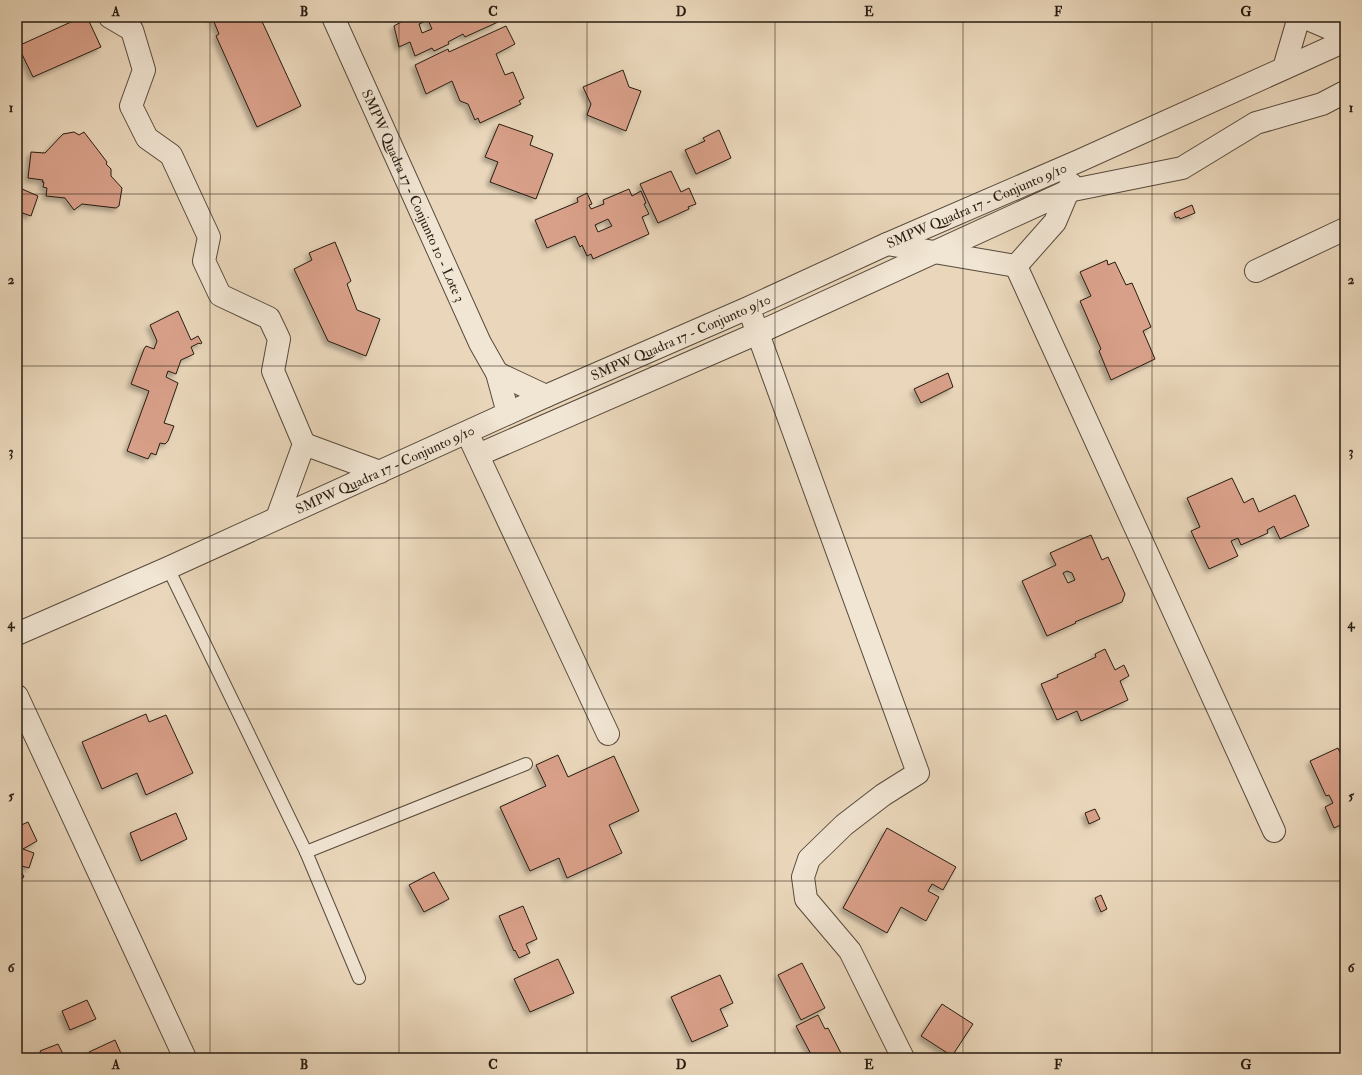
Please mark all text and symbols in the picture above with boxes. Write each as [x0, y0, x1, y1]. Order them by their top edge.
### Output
text: A [111, 4, 121, 20]
text: B [300, 4, 308, 20]
text: C [488, 4, 498, 20]
text: D [676, 4, 687, 20]
text: E [864, 4, 874, 20]
text: F [1054, 4, 1063, 20]
text: G [1241, 4, 1252, 20]
street label: SMPW Quadra 17 - Conjunto 10 - Lote 3 [358, 87, 468, 305]
text: 1 [9, 100, 14, 116]
text: 1 [1349, 100, 1354, 116]
street label: SMPW Quadra 17 - Conjunto 9/10 [884, 159, 1069, 252]
text: 2 [8, 272, 15, 288]
text: 2 [1348, 272, 1355, 288]
street label: SMPW Quadra 17 - Conjunto 9/10 [588, 291, 773, 384]
street label: SMPW Quadra 17 - Conjunto 9/10 [293, 422, 477, 518]
text: 3 [9, 444, 14, 460]
text: 3 [1349, 444, 1354, 460]
text: 4 [6, 616, 15, 632]
text: 4 [1346, 616, 1355, 632]
text: 5 [8, 788, 14, 804]
text: 5 [1348, 788, 1354, 804]
text: 6 [8, 960, 16, 976]
text: 6 [1348, 960, 1356, 976]
text: A [111, 1057, 121, 1073]
text: B [300, 1057, 308, 1073]
text: C [488, 1057, 498, 1073]
text: D [676, 1057, 687, 1073]
text: E [864, 1057, 874, 1073]
text: F [1054, 1057, 1063, 1073]
text: G [1241, 1057, 1252, 1073]

